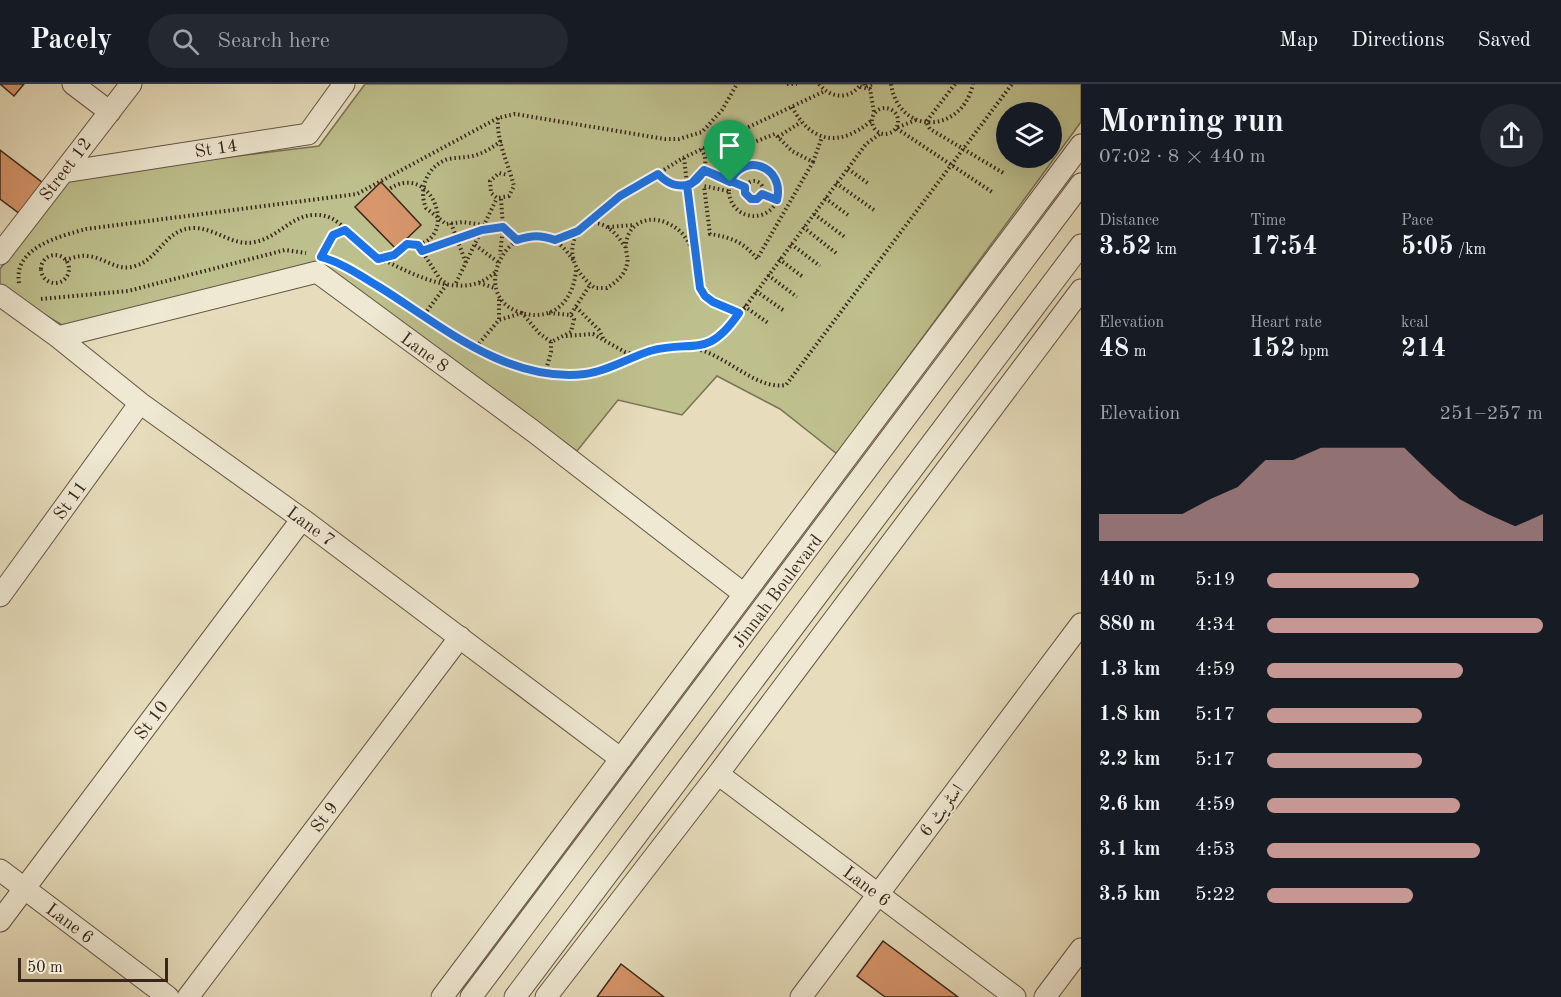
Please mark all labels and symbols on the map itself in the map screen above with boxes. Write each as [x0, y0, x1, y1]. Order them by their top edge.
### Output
pin [704, 120, 755, 182]
street label: Street 12 [36, 135, 95, 204]
street label: St 14 [193, 137, 239, 161]
street label: Lane 8 [397, 330, 452, 376]
street label: St 11 [51, 478, 91, 523]
street label: Lane 7 [283, 504, 338, 550]
street label: Jinnah Boulevard [730, 532, 826, 652]
street label: St 10 [132, 698, 172, 743]
street label: اسٹریٹ 6 [916, 781, 969, 841]
street label: St 9 [308, 799, 342, 836]
street label: Lane 6 [839, 863, 894, 910]
street label: Lane 6 [42, 900, 97, 947]
scale bar [18, 955, 168, 982]

